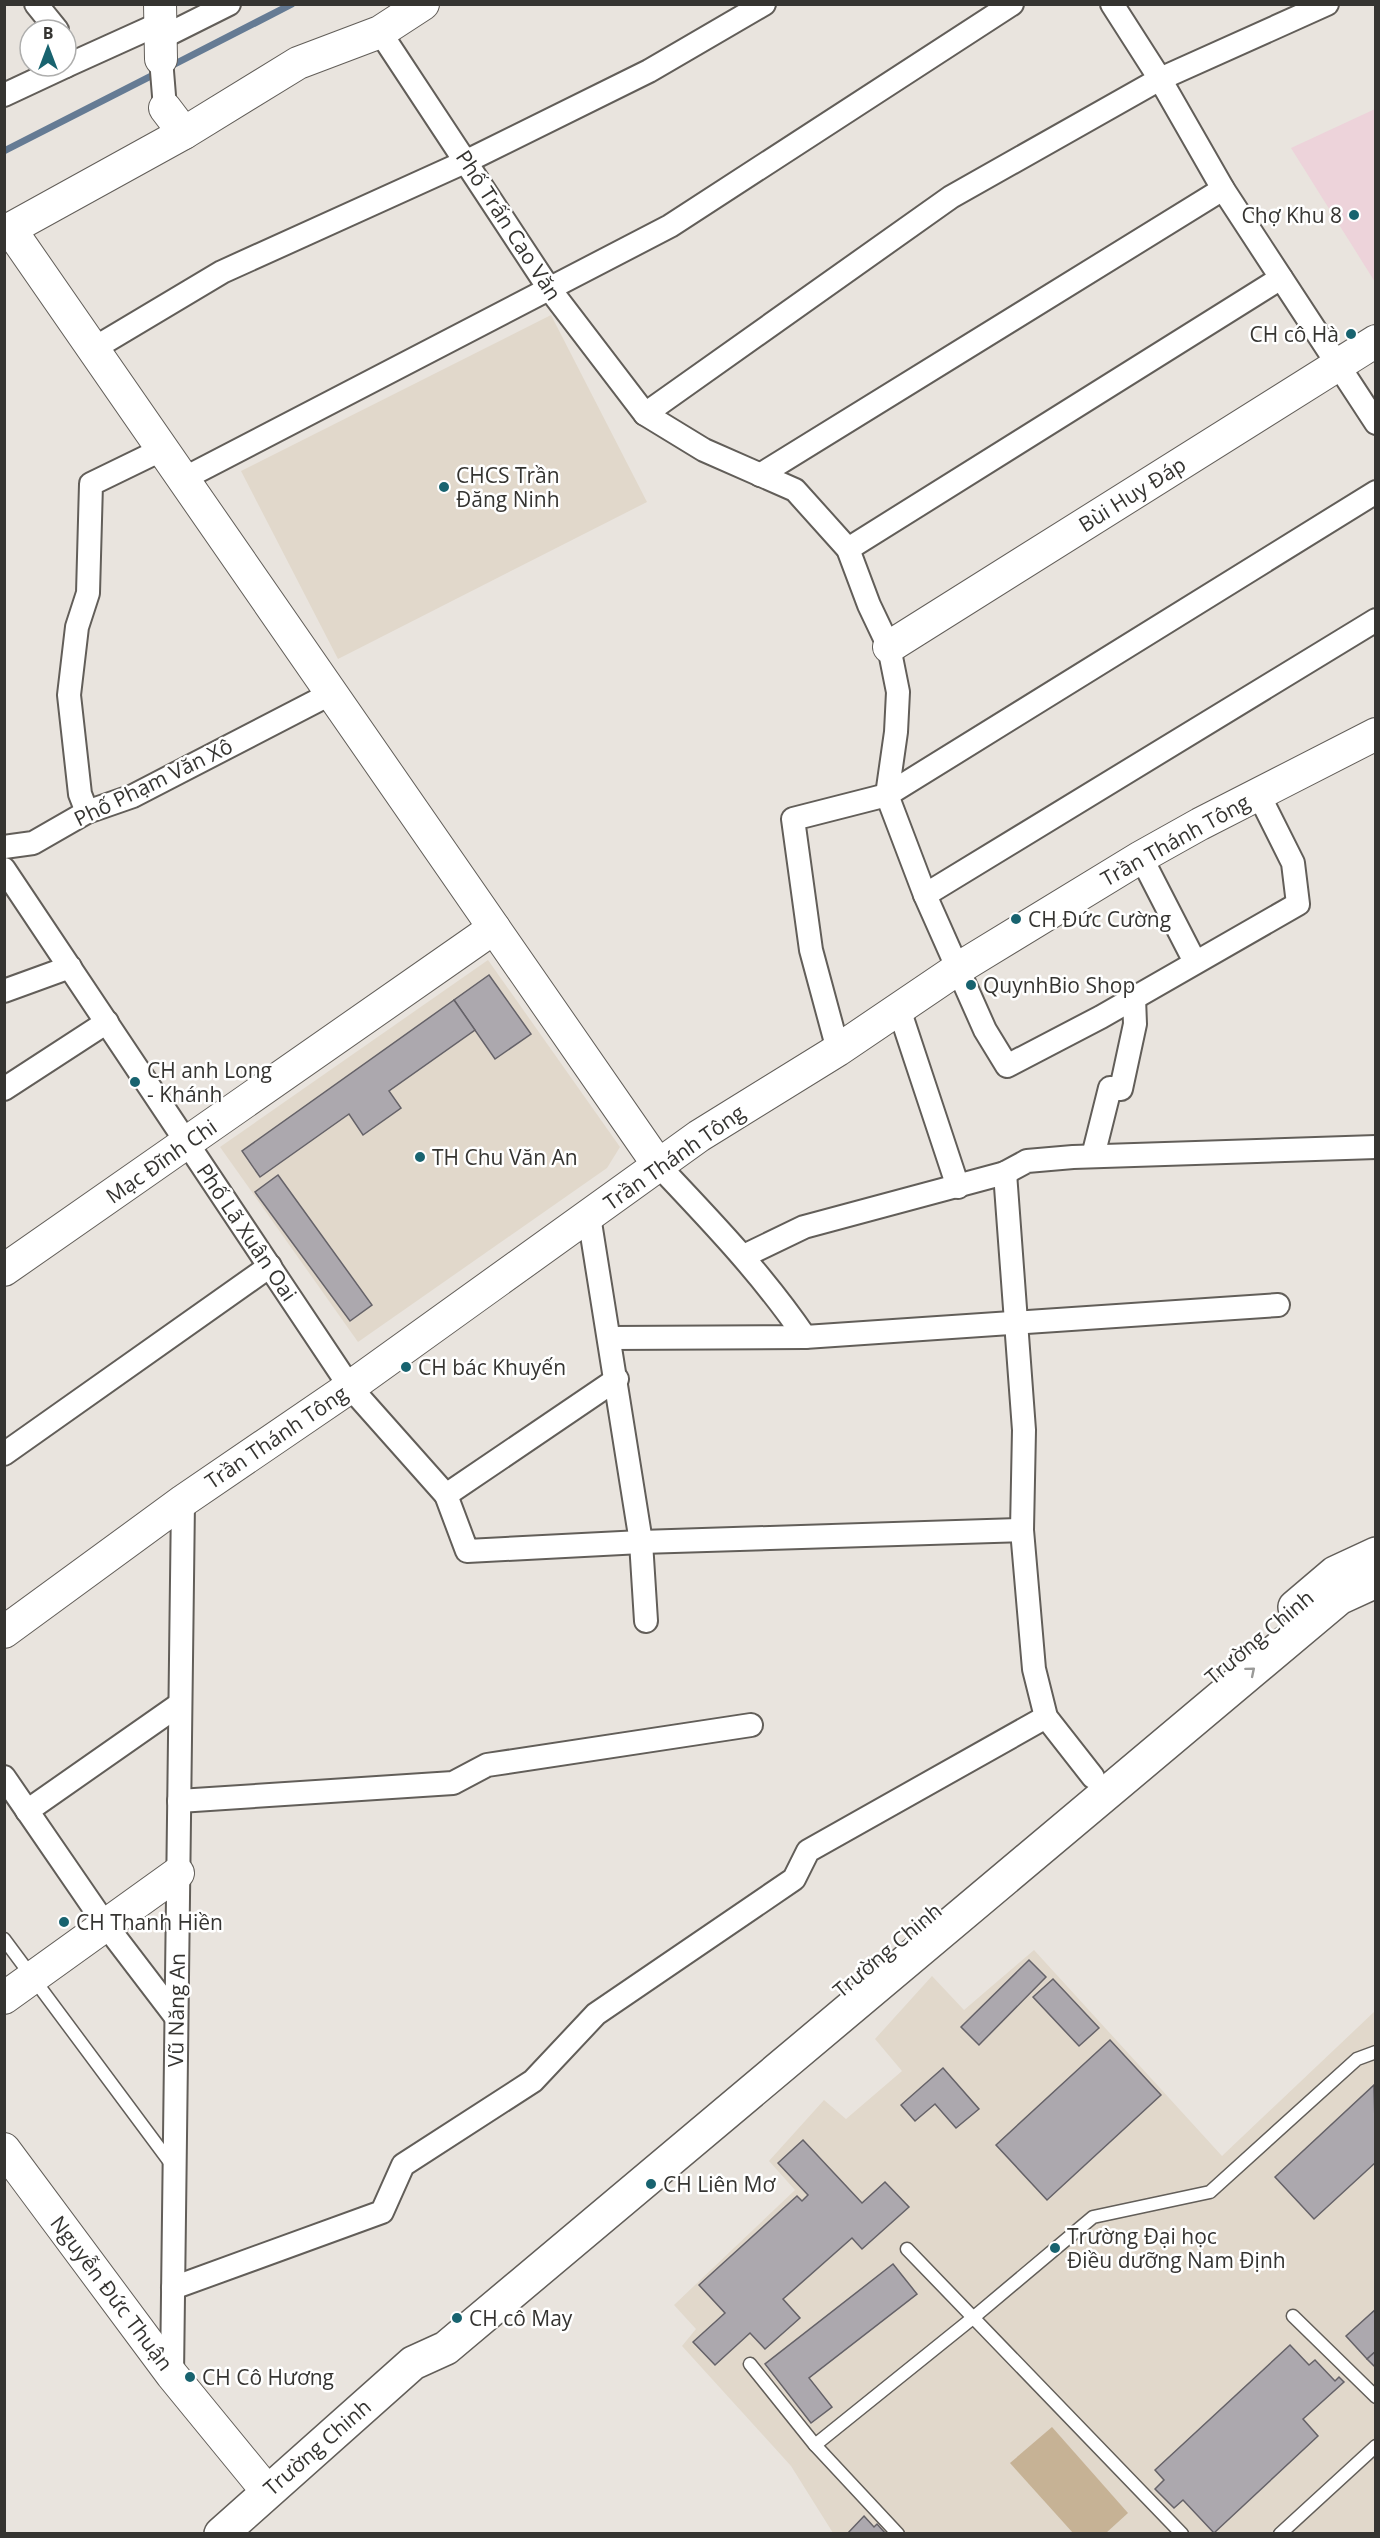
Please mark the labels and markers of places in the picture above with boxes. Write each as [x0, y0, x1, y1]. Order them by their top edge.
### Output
place label: Chợ Khu 8 [1242, 201, 1342, 229]
marker: Chợ Khu 8 [1347, 208, 1361, 222]
place label: CH cô Hà [1250, 320, 1339, 348]
marker: CH cô Hà [1344, 327, 1358, 341]
place label: CHCS Trần Đăng Ninh [456, 461, 560, 513]
marker: CHCS Trần Đăng Ninh [437, 480, 451, 494]
place label: CH Đức Cường [1028, 905, 1171, 933]
marker: CH Đức Cường [1009, 912, 1023, 926]
place label: QuynhBio Shop [983, 971, 1135, 999]
marker: QuynhBio Shop [964, 978, 978, 992]
place label: CH anh Long - Khánh [147, 1056, 272, 1108]
marker: CH anh Long - Khánh [128, 1075, 142, 1089]
place label: TH Chu Văn An [432, 1143, 578, 1171]
marker: TH Chu Văn An [413, 1150, 427, 1164]
place label: CH bác Khuyến [418, 1353, 566, 1381]
marker: CH bác Khuyến [399, 1360, 413, 1374]
place label: CH Thanh Hiền [76, 1908, 223, 1936]
marker: CH Thanh Hiền [57, 1915, 71, 1929]
place label: CH Liên Mơ [663, 2170, 776, 2198]
marker: CH Liên Mơ [644, 2177, 658, 2191]
place label: Trường Đại học Điều dưỡng Nam Định [1067, 2222, 1286, 2274]
marker: Trường Đại học Điều dưỡng Nam Định [1048, 2241, 1062, 2255]
place label: CH cô May [469, 2304, 573, 2332]
marker: CH cô May [450, 2311, 464, 2325]
place label: CH Cô Hương [202, 2363, 334, 2391]
marker: CH Cô Hương [183, 2370, 197, 2384]

